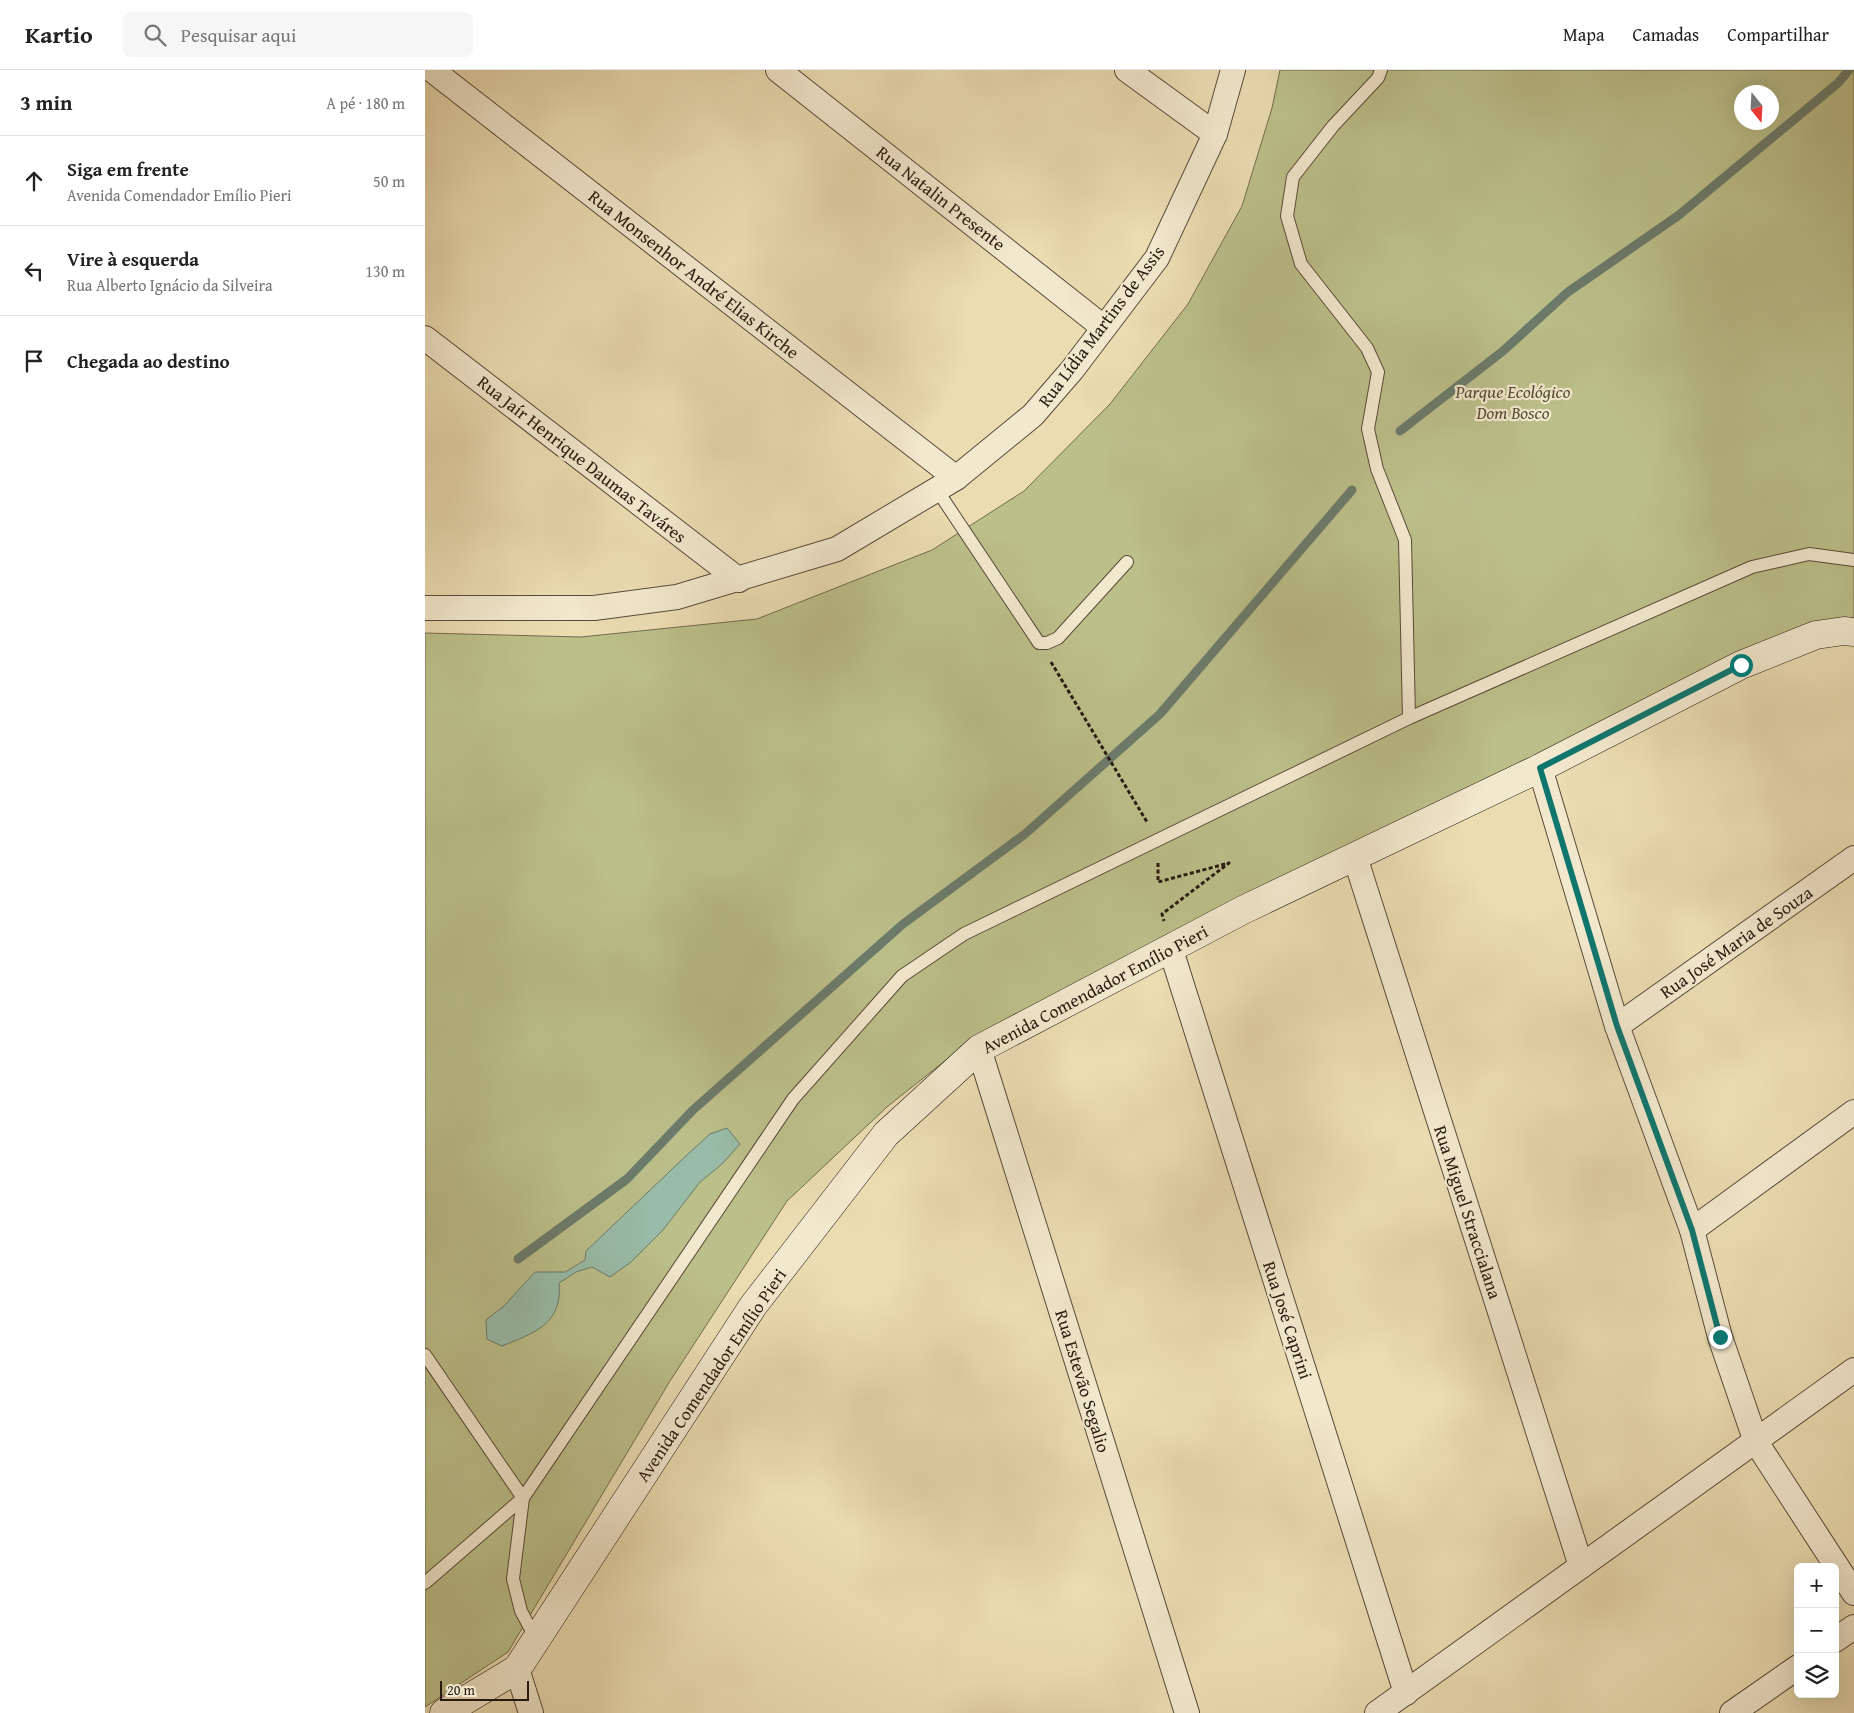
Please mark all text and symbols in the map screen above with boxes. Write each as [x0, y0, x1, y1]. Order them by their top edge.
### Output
search box [123, 12, 473, 57]
text: Kartio [25, 17, 93, 52]
icon: search [141, 21, 169, 49]
text: Pesquisar aqui [181, 21, 296, 49]
text: Mapa [1563, 21, 1604, 48]
text: Camadas [1632, 21, 1699, 48]
text: Compartilhar [1727, 21, 1829, 48]
north arrow [1734, 85, 1779, 130]
text: 3 min [20, 87, 72, 118]
text: A pé · 180 m [326, 91, 405, 115]
street label: Rua Natalin Presente [871, 139, 1011, 257]
text: Siga em frente [67, 155, 189, 183]
icon: ahead [20, 167, 48, 195]
text: 50 m [373, 169, 405, 193]
text: Avenida Comendador Emílio Pieri [67, 183, 291, 207]
street label: Rua Monsenhor André Elias Kirche [583, 183, 805, 365]
street label: Rua Lídia Martins de Assis [1031, 240, 1171, 412]
text: Vire à esquerda [67, 245, 199, 273]
icon: left [20, 257, 48, 285]
text: 130 m [365, 259, 405, 283]
text: Rua Alberto Ignácio da Silveira [67, 273, 273, 297]
icon: arrive [20, 347, 48, 375]
text: Chegada ao destino [67, 347, 230, 375]
street label: Rua Jaír Henrique Daumas Taváres [472, 369, 692, 549]
park label: Parque Ecológico Dom Bosco [1455, 378, 1571, 426]
route start [1730, 654, 1753, 677]
street label: Rua José Maria de Souza [1654, 879, 1818, 1005]
street label: Avenida Comendador Emílio Pieri [977, 918, 1213, 1060]
street label: Rua Miguel Straccialana [1427, 1122, 1509, 1303]
street label: Rua José Caprini [1256, 1258, 1320, 1382]
street label: Avenida Comendador Emílio Pieri [629, 1263, 793, 1487]
street label: Rua Estevão Segalio [1048, 1306, 1118, 1456]
route end [1709, 1326, 1732, 1349]
map controls [1794, 1563, 1839, 1698]
button: + [1794, 1563, 1839, 1608]
button: − [1794, 1608, 1839, 1653]
button: layers [1794, 1653, 1839, 1698]
scale bar [440, 1678, 529, 1701]
text: 20 m [447, 1680, 475, 1700]

